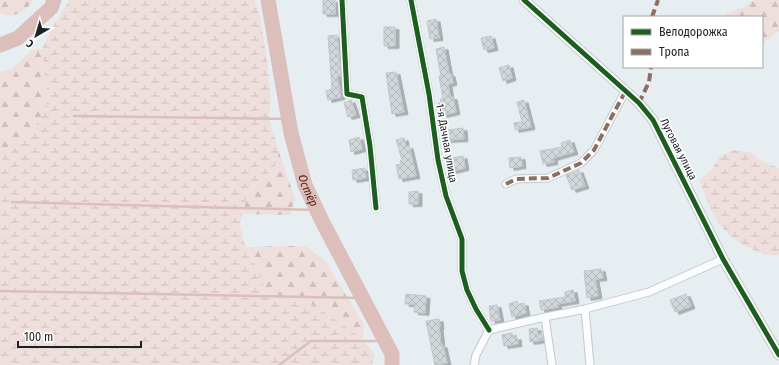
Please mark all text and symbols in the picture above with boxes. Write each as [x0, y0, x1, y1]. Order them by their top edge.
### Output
north arrow [16, 16, 56, 56]
legend [623, 16, 763, 68]
text: Велодорожка [659, 25, 728, 39]
text: С [24, 36, 36, 50]
text: Тропа [659, 45, 690, 59]
street label: 1-я Дачная улица [433, 103, 460, 184]
street label: Луговая улица [657, 116, 700, 182]
water label: Остёр [295, 173, 321, 209]
scale bar [18, 323, 141, 349]
text: 100 m [24, 330, 53, 344]

